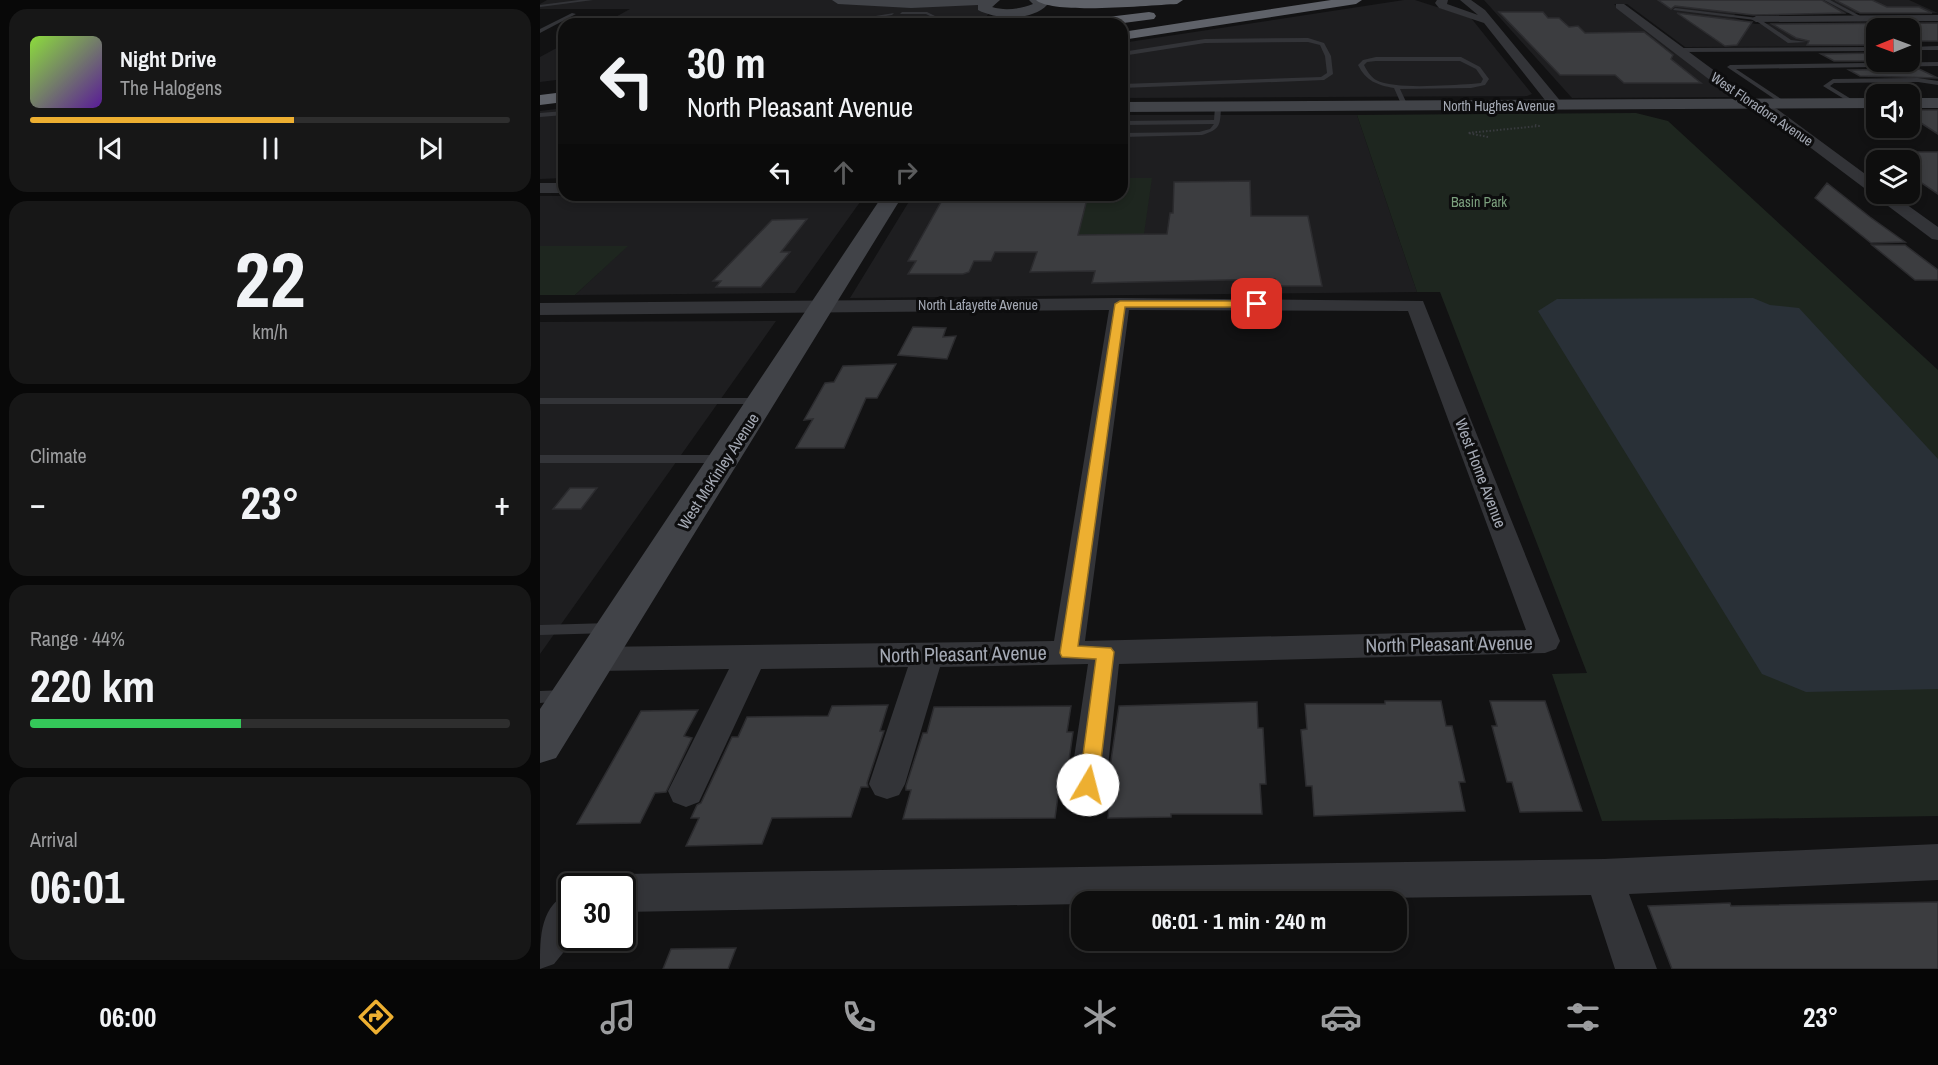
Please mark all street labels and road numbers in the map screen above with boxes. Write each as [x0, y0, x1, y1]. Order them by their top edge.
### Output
street label: West Floradora Avenue [1707, 68, 1817, 150]
street label: North Hughes Avenue [1443, 97, 1555, 115]
street label: North Lafayette Avenue [918, 296, 1038, 314]
street label: West McKinley Avenue [672, 409, 764, 533]
street label: West Home Avenue [1450, 415, 1512, 531]
street label: North Pleasant Avenue [1365, 629, 1533, 658]
street label: North Pleasant Avenue [879, 639, 1047, 668]

